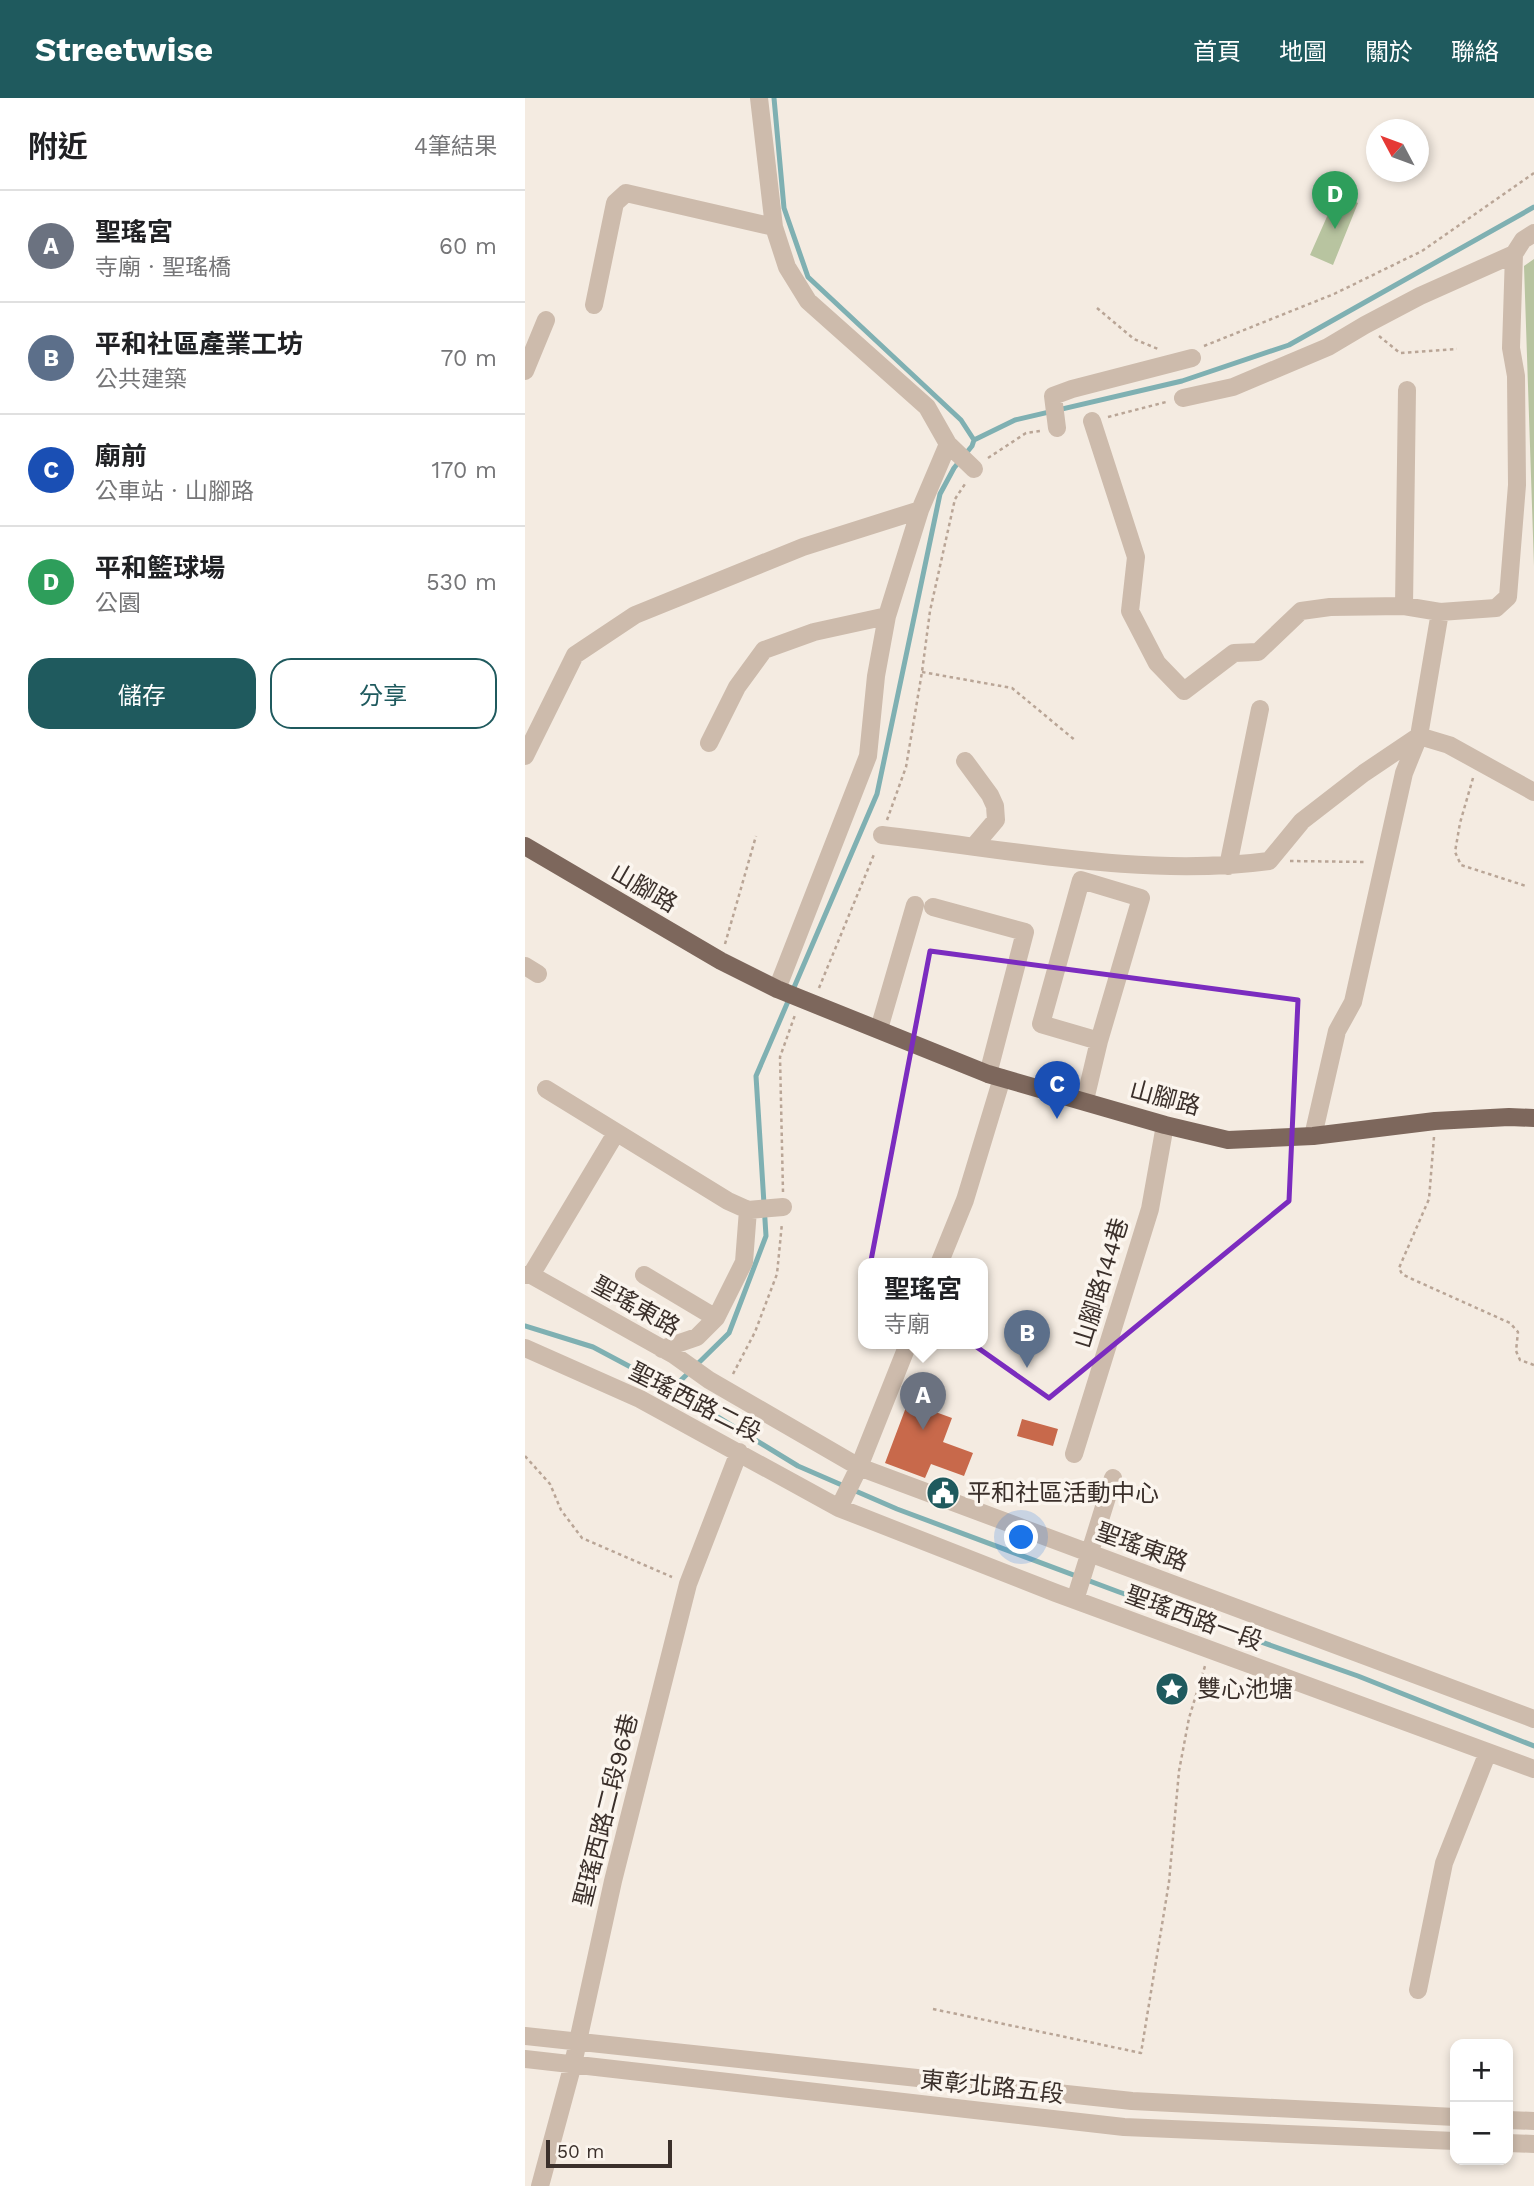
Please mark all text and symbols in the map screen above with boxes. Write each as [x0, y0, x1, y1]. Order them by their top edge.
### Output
text: Streetwise [35, 30, 213, 69]
text: 首頁 [1193, 38, 1241, 66]
text: 地圖 [1279, 38, 1327, 66]
text: 關於 [1365, 38, 1413, 66]
text: 聯絡 [1451, 38, 1499, 66]
north arrow [1366, 119, 1429, 182]
text: 附近 [28, 129, 88, 164]
text: 4筆結果 [414, 133, 497, 160]
pin: D [1312, 171, 1358, 229]
text: 聖瑤宮 [95, 217, 173, 247]
text: A [43, 233, 59, 260]
text: 60 m [439, 233, 497, 260]
text: 寺廟 · 聖瑤橋 [95, 254, 231, 281]
text: 平和社區產業工坊 [95, 329, 303, 359]
text: B [43, 345, 59, 372]
text: 70 m [440, 345, 497, 372]
text: 公共建築 [95, 366, 187, 393]
text: 廟前 [95, 441, 147, 471]
text: C [43, 457, 59, 484]
text: 170 m [432, 457, 497, 484]
text: 公車站 · 山腳路 [95, 478, 254, 505]
text: 平和籃球場 [95, 553, 225, 583]
text: D [43, 569, 59, 596]
text: 530 m [426, 569, 497, 596]
text: 公園 [95, 590, 141, 617]
button: 儲存 [28, 658, 256, 729]
button: 分享 [270, 658, 497, 729]
street label: 山腳路 [606, 858, 682, 918]
pin: C [1034, 1061, 1080, 1119]
street label: 山腳路 [1127, 1075, 1203, 1121]
street label: 山腳路144巷 [1068, 1214, 1134, 1352]
popup [858, 1258, 988, 1349]
street label: 聖瑤東路 [587, 1270, 685, 1342]
text: 聖瑤宮 [884, 1274, 962, 1304]
pin: B [1004, 1310, 1050, 1368]
text: 寺廟 [884, 1311, 930, 1338]
street label: 聖瑤西路二段 [624, 1357, 766, 1447]
pin: A [900, 1372, 946, 1430]
public building icon: 平和社區活動中心 [924, 1474, 962, 1512]
place label: 平和社區活動中心 [967, 1479, 1159, 1507]
street label: 聖瑤東路 [1092, 1517, 1192, 1577]
your location [1004, 1520, 1038, 1554]
street label: 聖瑤西路一段 [1122, 1580, 1266, 1656]
place icon: 雙心池塘 [1153, 1670, 1191, 1708]
place label: 雙心池塘 [1197, 1675, 1293, 1703]
street label: 聖瑤西路二段96巷 [569, 1711, 643, 1909]
map controls [1450, 2039, 1513, 2165]
button: + [1450, 2039, 1513, 2102]
street label: 東彰北路五段 [919, 2066, 1065, 2108]
button: − [1450, 2102, 1513, 2165]
scale bar [546, 2137, 672, 2169]
text: 50 m [557, 2140, 604, 2163]

